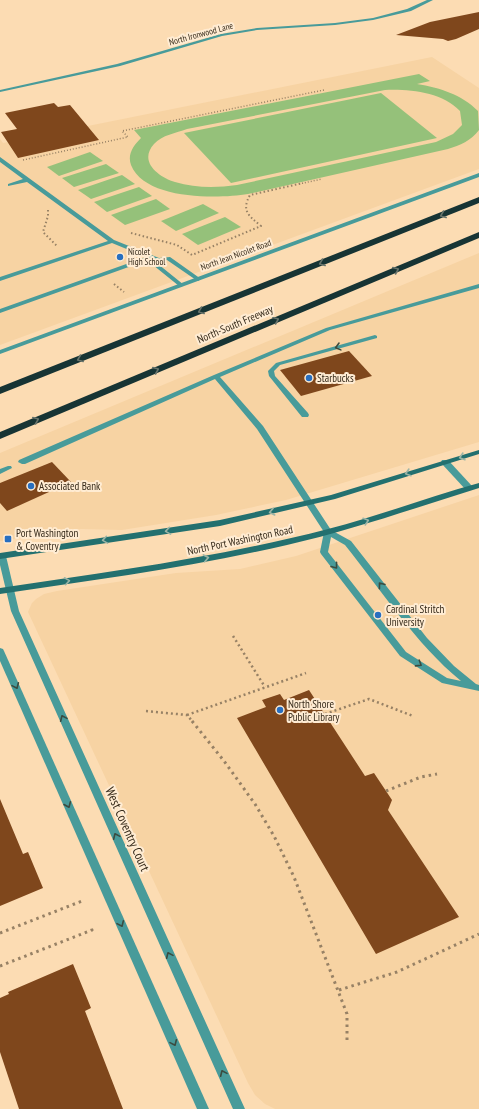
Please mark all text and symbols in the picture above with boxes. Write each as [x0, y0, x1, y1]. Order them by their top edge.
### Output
street label: North Ironwood Lane [168, 20, 234, 47]
one-way arrow [439, 210, 446, 218]
street label: North Jean Nicolet Road [199, 237, 273, 272]
place label: Nicolet High School [128, 246, 166, 267]
marker: Nicolet High School [115, 252, 125, 262]
one-way arrow [319, 258, 326, 266]
one-way arrow [391, 267, 399, 275]
street label: North-South Freeway [195, 301, 276, 346]
one-way arrow [198, 306, 205, 314]
one-way arrow [271, 317, 279, 325]
one-way arrow [334, 342, 341, 351]
one-way arrow [77, 354, 84, 362]
one-way arrow [152, 367, 159, 375]
place label: Starbucks [317, 371, 354, 385]
marker: Starbucks [304, 373, 314, 383]
one-way arrow [32, 417, 39, 425]
one-way arrow [459, 452, 466, 461]
one-way arrow [405, 468, 412, 477]
place label: Associated Bank [39, 479, 101, 493]
marker: Associated Bank [26, 481, 36, 491]
one-way arrow [268, 507, 275, 515]
one-way arrow [362, 517, 369, 526]
street label: North Port Washington Road [186, 522, 294, 558]
place label: Port Washington & Coventry [16, 526, 78, 553]
one-way arrow [165, 526, 171, 534]
marker: Port Washington & Coventry [3, 534, 13, 544]
one-way arrow [102, 535, 108, 544]
one-way arrow [203, 555, 209, 563]
one-way arrow [331, 562, 338, 569]
one-way arrow [64, 577, 71, 586]
one-way arrow [379, 583, 386, 590]
place label: Cardinal Stritch University [386, 602, 445, 629]
marker: Cardinal Stritch University [373, 610, 383, 620]
one-way arrow [415, 660, 422, 667]
one-way arrow [11, 682, 19, 690]
place label: North Shore Public Library [288, 697, 340, 724]
marker: North Shore Public Library [275, 705, 285, 715]
one-way arrow [60, 715, 68, 722]
street label: West Coventry Court [101, 785, 154, 874]
one-way arrow [63, 801, 71, 809]
one-way arrow [113, 833, 121, 841]
one-way arrow [116, 920, 124, 928]
one-way arrow [166, 952, 174, 959]
one-way arrow [169, 1038, 177, 1046]
one-way arrow [220, 1070, 228, 1078]

